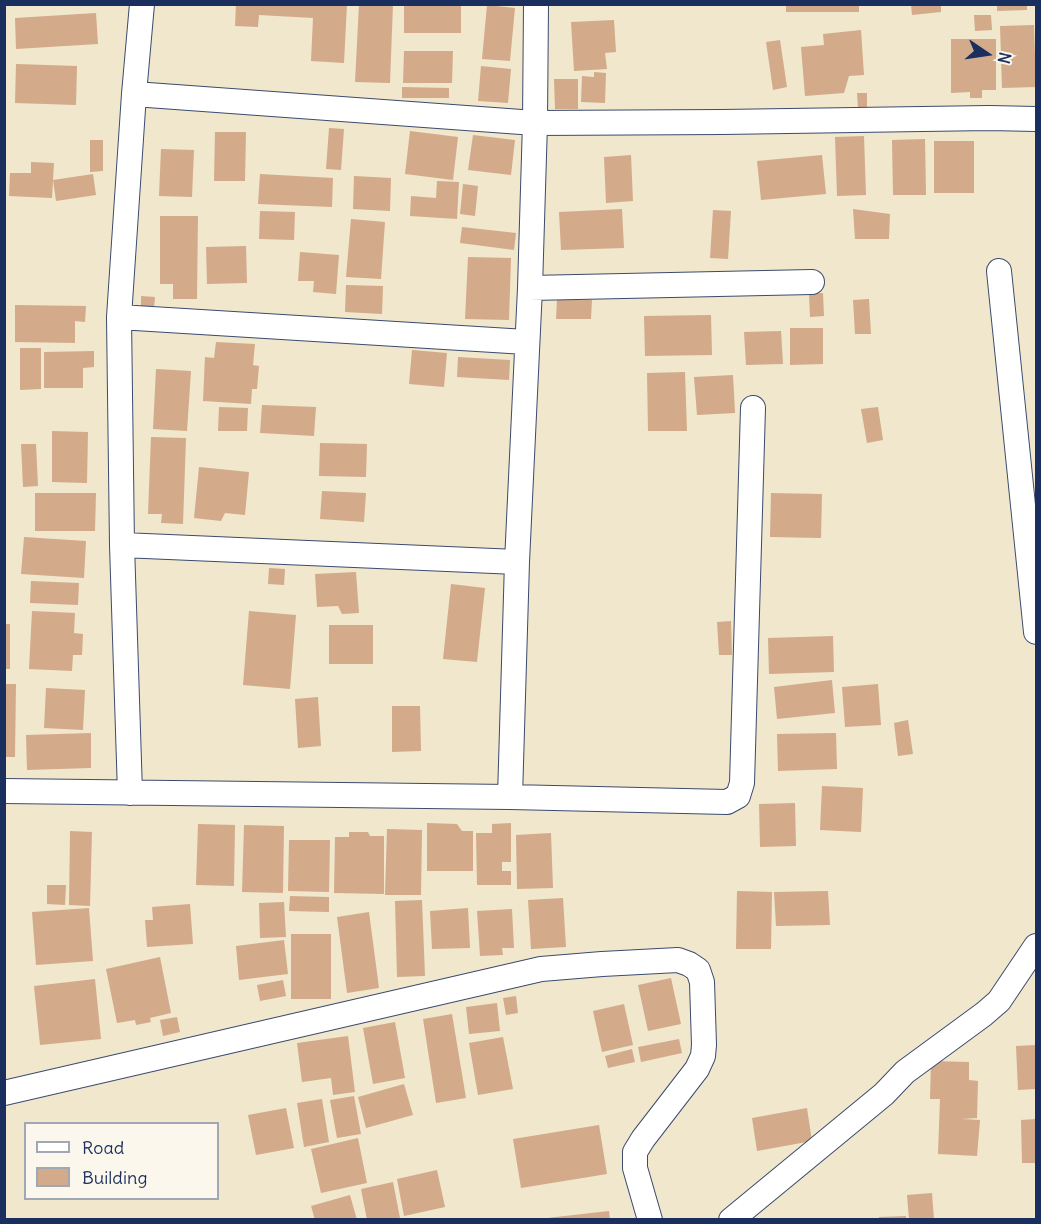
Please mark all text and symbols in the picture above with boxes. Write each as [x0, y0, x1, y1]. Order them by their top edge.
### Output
north arrow [957, 24, 1017, 84]
text: N [994, 50, 1016, 66]
legend [24, 1122, 219, 1200]
text: Road [82, 1136, 124, 1159]
text: Building [82, 1166, 147, 1189]

